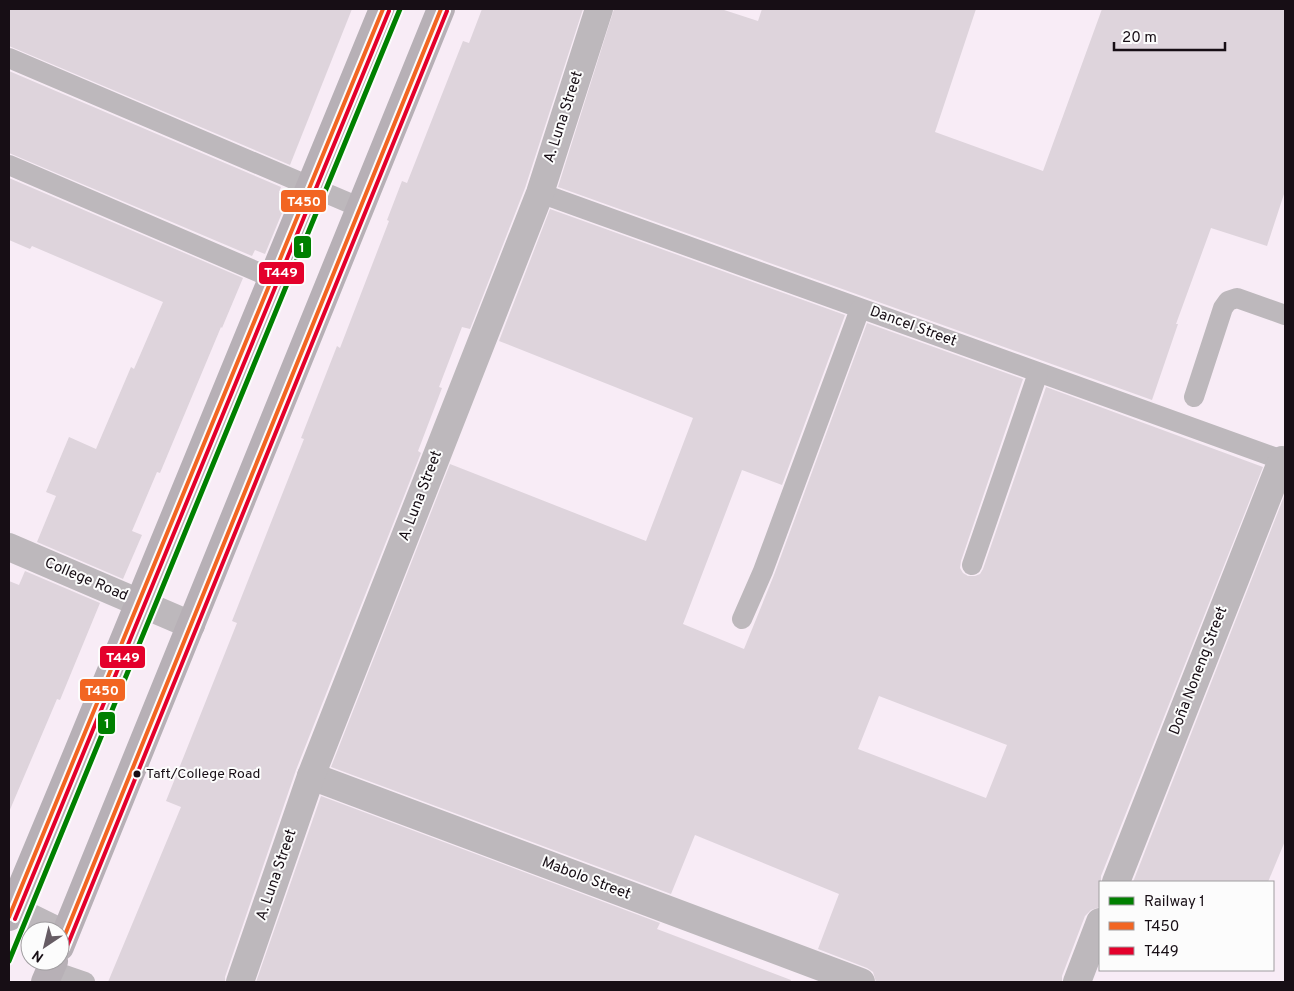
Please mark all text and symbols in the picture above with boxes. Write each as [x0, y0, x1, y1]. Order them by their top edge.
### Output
scale bar [1114, 20, 1225, 52]
text: 20 m [1122, 29, 1157, 48]
street label: A. Luna Street [540, 69, 588, 165]
line badge: T450 [280, 189, 327, 213]
text: T450 [287, 194, 321, 211]
line badge: 1 [293, 235, 312, 259]
text: 1 [299, 240, 305, 257]
line badge: T449 [258, 261, 305, 285]
text: T449 [264, 265, 298, 282]
street label: Dancel Street [867, 302, 959, 352]
street label: A. Luna Street [395, 448, 447, 544]
street label: College Road [41, 554, 131, 606]
street label: Doña Noneng Street [1166, 604, 1232, 738]
line badge: T449 [99, 645, 146, 669]
text: T449 [106, 650, 140, 667]
line badge: T450 [79, 678, 126, 702]
text: T450 [85, 683, 119, 700]
line badge: 1 [97, 711, 116, 735]
text: 1 [104, 716, 110, 733]
place label: Taft/College Road [146, 766, 260, 783]
marker: Taft/College Road [132, 769, 142, 779]
street label: A. Luna Street [253, 827, 301, 923]
street label: Mabolo Street [539, 853, 633, 905]
legend [1099, 881, 1274, 971]
text: Railway 1 [1144, 893, 1205, 912]
text: T450 [1144, 918, 1179, 937]
north arrow [20, 921, 70, 971]
text: T449 [1144, 943, 1179, 962]
text: N [29, 946, 47, 965]

